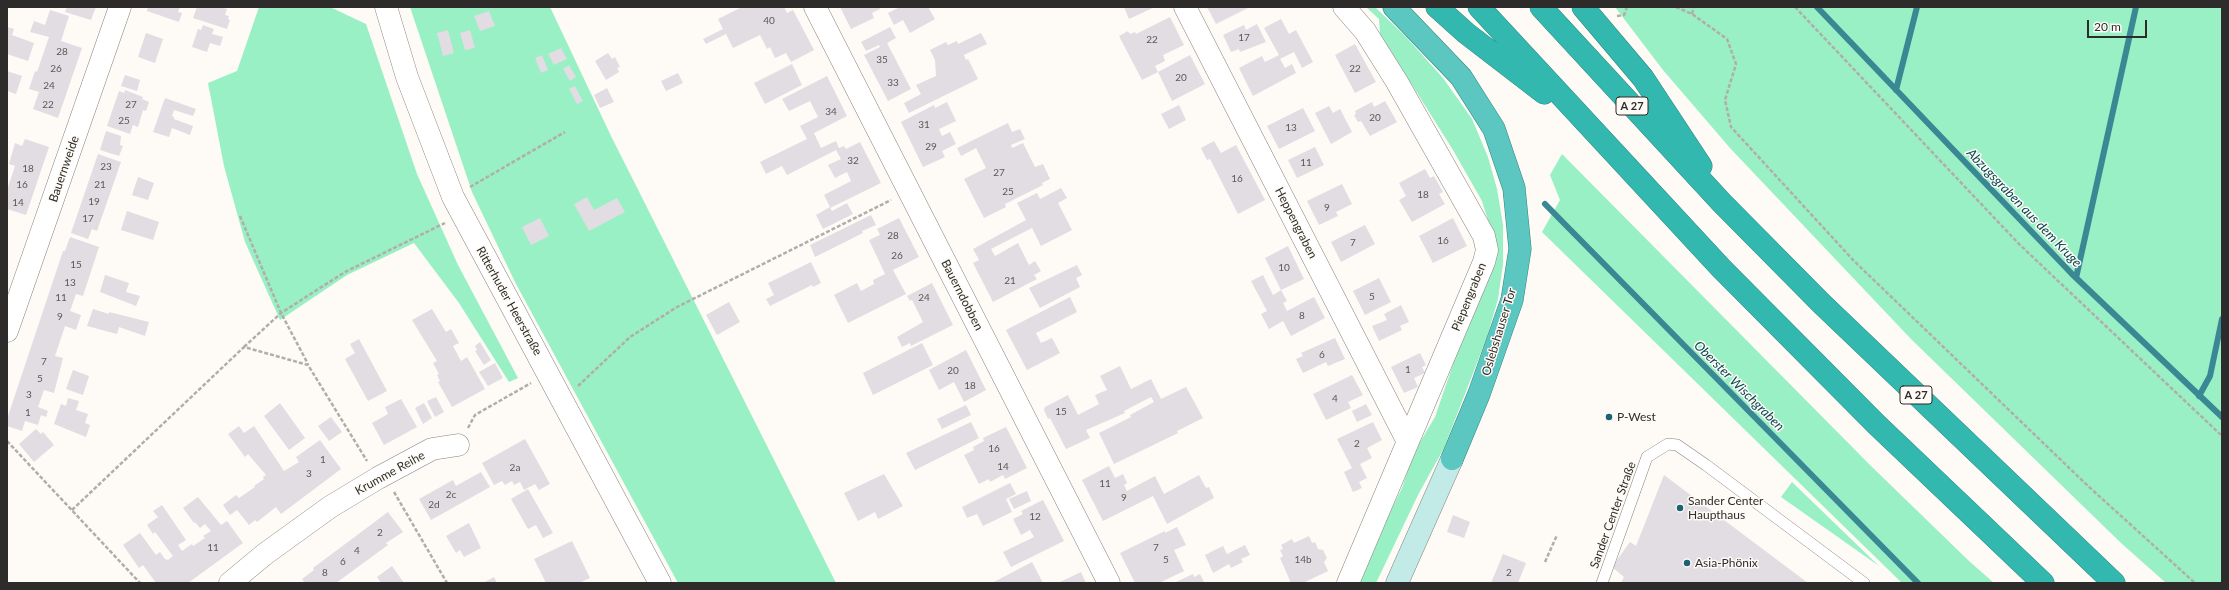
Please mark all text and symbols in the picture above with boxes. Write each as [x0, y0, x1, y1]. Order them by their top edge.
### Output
scale bar [2089, 12, 2149, 38]
house number: 40 [763, 15, 775, 27]
text: 20 m [2094, 19, 2121, 34]
house number: 17 [1238, 32, 1250, 44]
house number: 22 [1146, 34, 1158, 46]
house number: 28 [56, 46, 68, 58]
house number: 35 [876, 54, 888, 66]
house number: 26 [50, 63, 62, 75]
house number: 22 [1349, 63, 1361, 75]
house number: 20 [1175, 72, 1187, 84]
house number: 33 [887, 77, 899, 89]
house number: 24 [43, 80, 55, 92]
road number: A 27 [1616, 97, 1648, 115]
house number: 22 [42, 99, 54, 111]
house number: 27 [125, 99, 137, 111]
house number: 34 [825, 106, 837, 118]
house number: 20 [1369, 112, 1381, 124]
house number: 25 [118, 115, 130, 127]
house number: 31 [918, 119, 930, 131]
house number: 13 [1285, 122, 1297, 134]
street label: Bauernweide [46, 134, 82, 204]
house number: 29 [925, 141, 937, 153]
water label: Abzugsgraben aus dem Kruge [1963, 146, 2085, 270]
house number: 32 [847, 155, 859, 167]
house number: 11 [1300, 157, 1312, 169]
house number: 23 [100, 161, 112, 173]
house number: 18 [22, 163, 34, 175]
house number: 27 [993, 167, 1005, 179]
house number: 16 [1231, 173, 1243, 185]
house number: 16 [16, 179, 28, 191]
house number: 21 [94, 179, 106, 191]
street label: Heppengraben [1272, 185, 1320, 261]
house number: 25 [1002, 186, 1014, 198]
house number: 18 [1417, 189, 1429, 201]
house number: 19 [88, 196, 100, 208]
house number: 14 [12, 197, 24, 209]
house number: 9 [1324, 202, 1330, 214]
house number: 17 [82, 213, 94, 225]
house number: 28 [887, 230, 899, 242]
house number: 16 [1437, 235, 1449, 247]
house number: 7 [1350, 237, 1356, 249]
street label: Ritterhuder Heerstraße [473, 244, 545, 358]
house number: 26 [891, 250, 903, 262]
street label: Bauerndobben [938, 257, 986, 333]
house number: 15 [70, 259, 82, 271]
street label: Piepengraben [1449, 261, 1489, 333]
house number: 10 [1278, 262, 1290, 274]
house number: 21 [1004, 275, 1016, 287]
house number: 13 [64, 277, 76, 289]
street label: Oslebshauser Tor [1479, 286, 1519, 378]
house number: 5 [1369, 291, 1375, 303]
house number: 11 [55, 292, 67, 304]
house number: 24 [918, 292, 930, 304]
house number: 8 [1299, 310, 1305, 322]
house number: 9 [57, 311, 63, 323]
water label: Oberster Wischgraben [1691, 338, 1787, 434]
house number: 6 [1319, 349, 1325, 361]
house number: 7 [41, 356, 47, 368]
house number: 1 [1405, 364, 1411, 376]
house number: 20 [947, 365, 959, 377]
house number: 5 [37, 373, 43, 385]
house number: 18 [964, 380, 976, 392]
road number: A 27 [1900, 386, 1932, 404]
house number: 3 [26, 389, 32, 401]
house number: 4 [1332, 393, 1338, 405]
house number: 15 [1055, 406, 1067, 418]
house number: 1 [25, 407, 31, 419]
place label: P-West [1617, 410, 1656, 424]
marker: P-West [1604, 412, 1614, 422]
house number: 2 [1354, 438, 1360, 450]
house number: 16 [988, 443, 1000, 455]
street label: Krumme Reihe [353, 448, 427, 498]
house number: 1 [320, 454, 326, 466]
street label: Sander Center Straße [1587, 460, 1639, 570]
house number: 14 [997, 461, 1009, 473]
house number: 2a [510, 462, 520, 474]
house number: 3 [306, 468, 312, 480]
house number: 11 [1099, 478, 1111, 490]
house number: 2c [446, 489, 456, 501]
house number: 9 [1121, 492, 1127, 504]
place label: Sander Center Haupthaus [1688, 494, 1763, 522]
house number: 2d [428, 499, 440, 511]
marker: Sander Center Haupthaus [1675, 503, 1685, 513]
house number: 12 [1029, 511, 1041, 523]
house number: 2 [377, 527, 383, 539]
house number: 11 [207, 542, 219, 554]
house number: 7 [1153, 542, 1159, 554]
house number: 4 [354, 545, 360, 557]
house number: 5 [1163, 554, 1169, 566]
house number: 14b [1294, 554, 1312, 566]
house number: 6 [340, 556, 346, 568]
place label: Asia-Phönix [1695, 556, 1758, 570]
marker: Asia-Phönix [1682, 558, 1692, 568]
house number: 8 [322, 567, 328, 579]
house number: 2 [1506, 567, 1512, 579]

